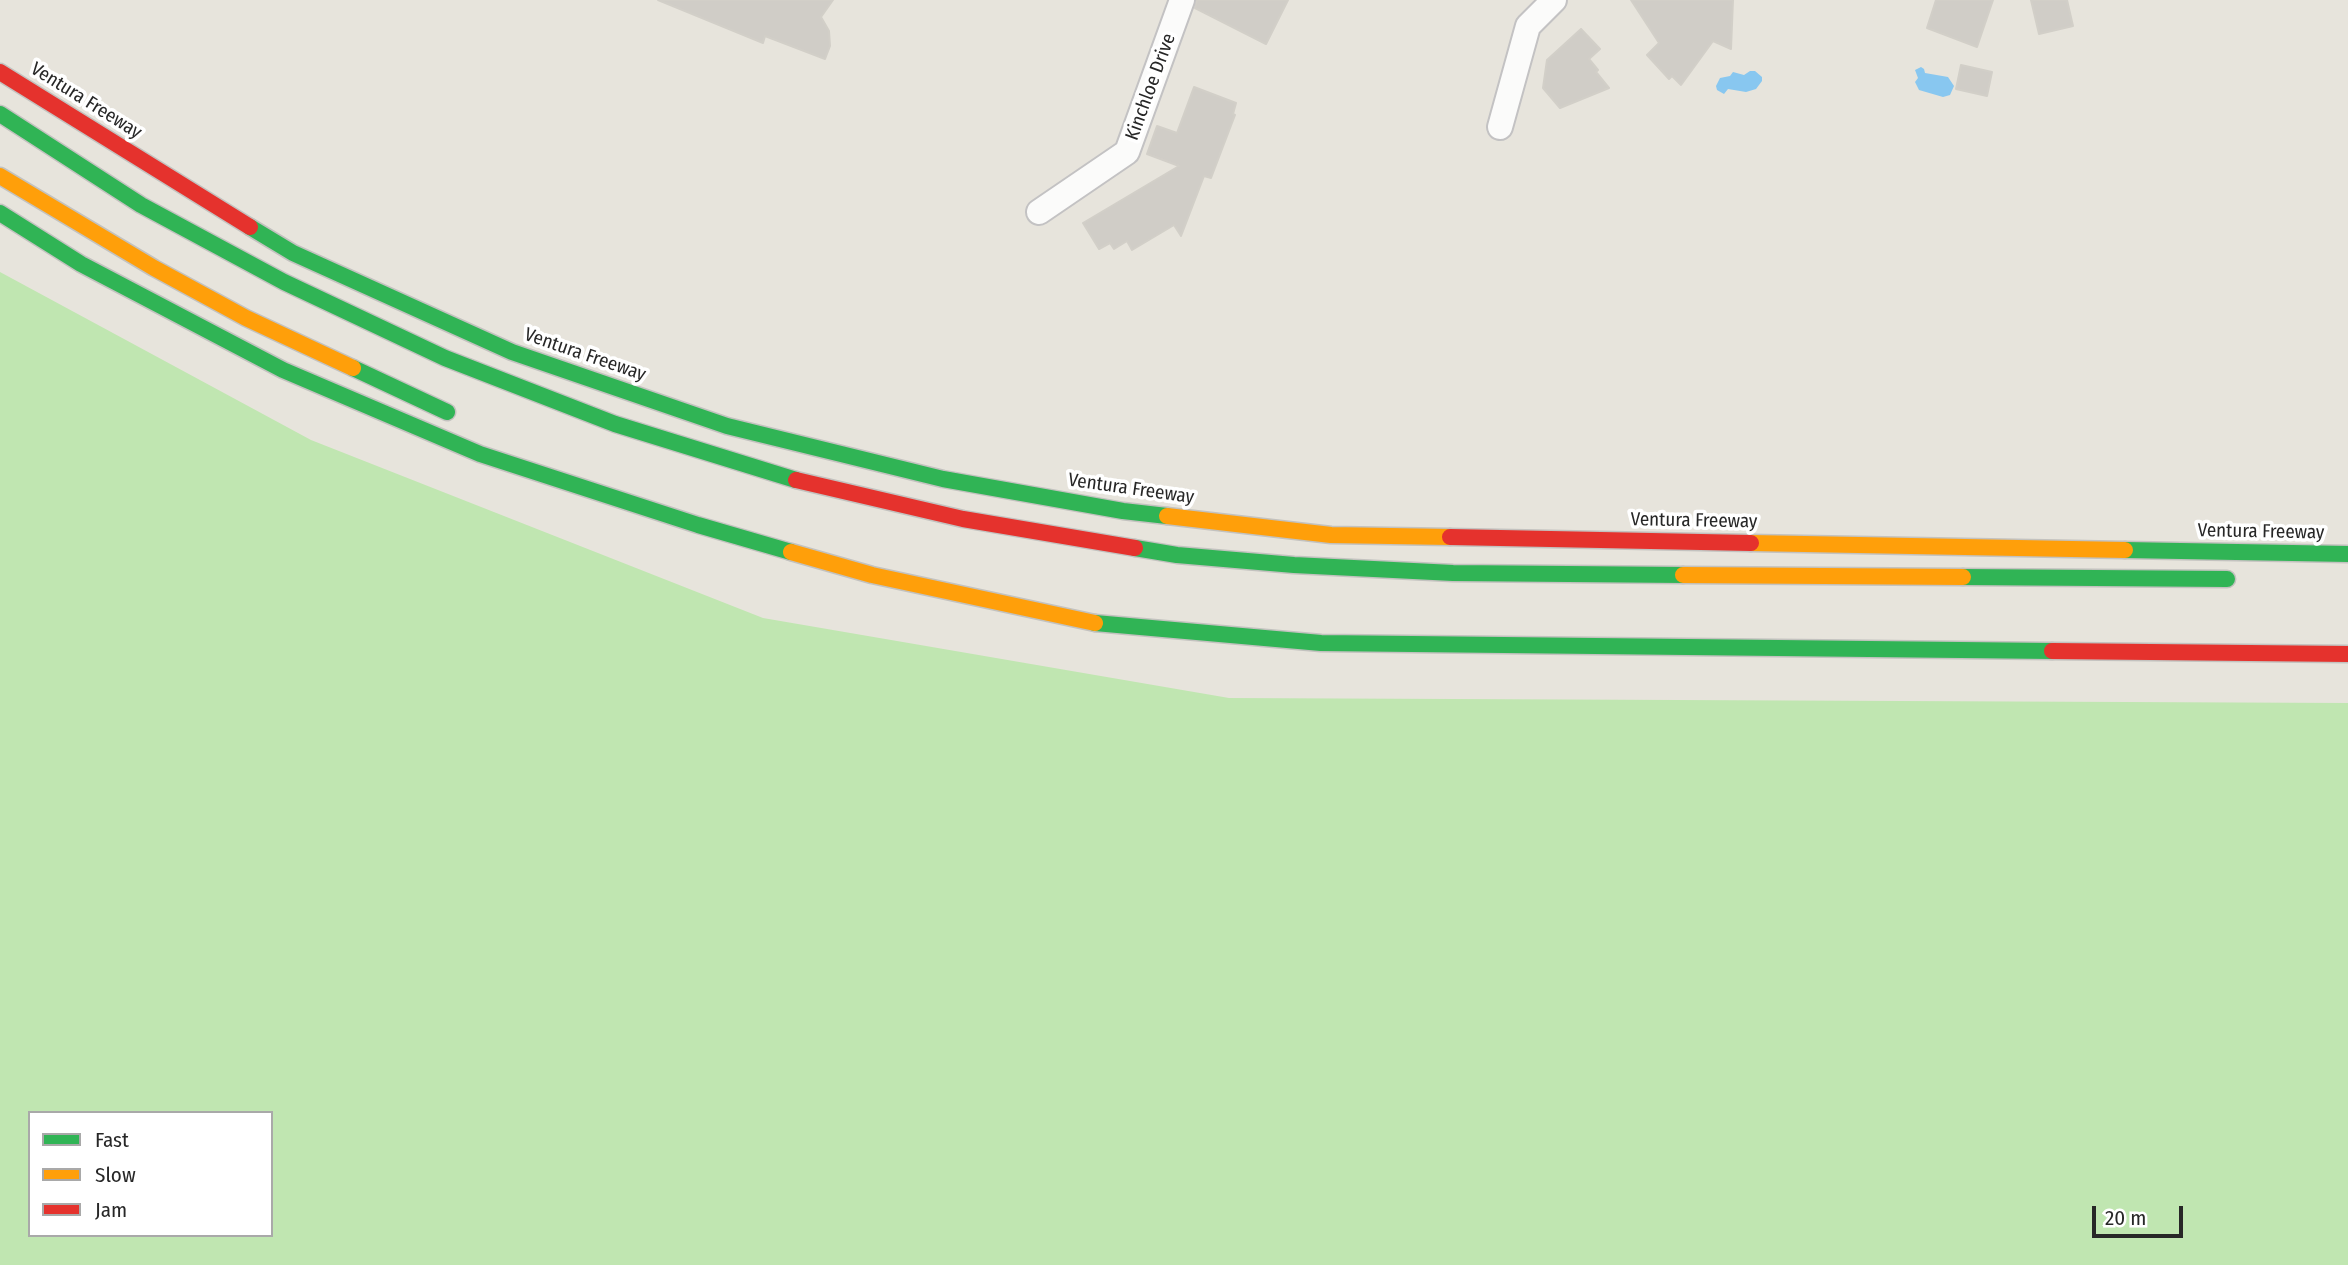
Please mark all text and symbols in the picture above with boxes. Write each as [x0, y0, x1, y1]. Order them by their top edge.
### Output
street label: Kinchloe Drive [1121, 30, 1181, 144]
street label: Ventura Freeway [26, 58, 146, 144]
street label: Ventura Freeway [521, 324, 649, 386]
street label: Ventura Freeway [1067, 469, 1195, 509]
street label: Ventura Freeway [1630, 508, 1758, 534]
street label: Ventura Freeway [2197, 519, 2325, 545]
legend [28, 1111, 273, 1237]
text: Fast [95, 1127, 129, 1153]
text: Slow [95, 1162, 136, 1188]
scale bar [2096, 1192, 2187, 1236]
text: Jam [95, 1197, 127, 1223]
text: 20 m [2105, 1205, 2146, 1231]

